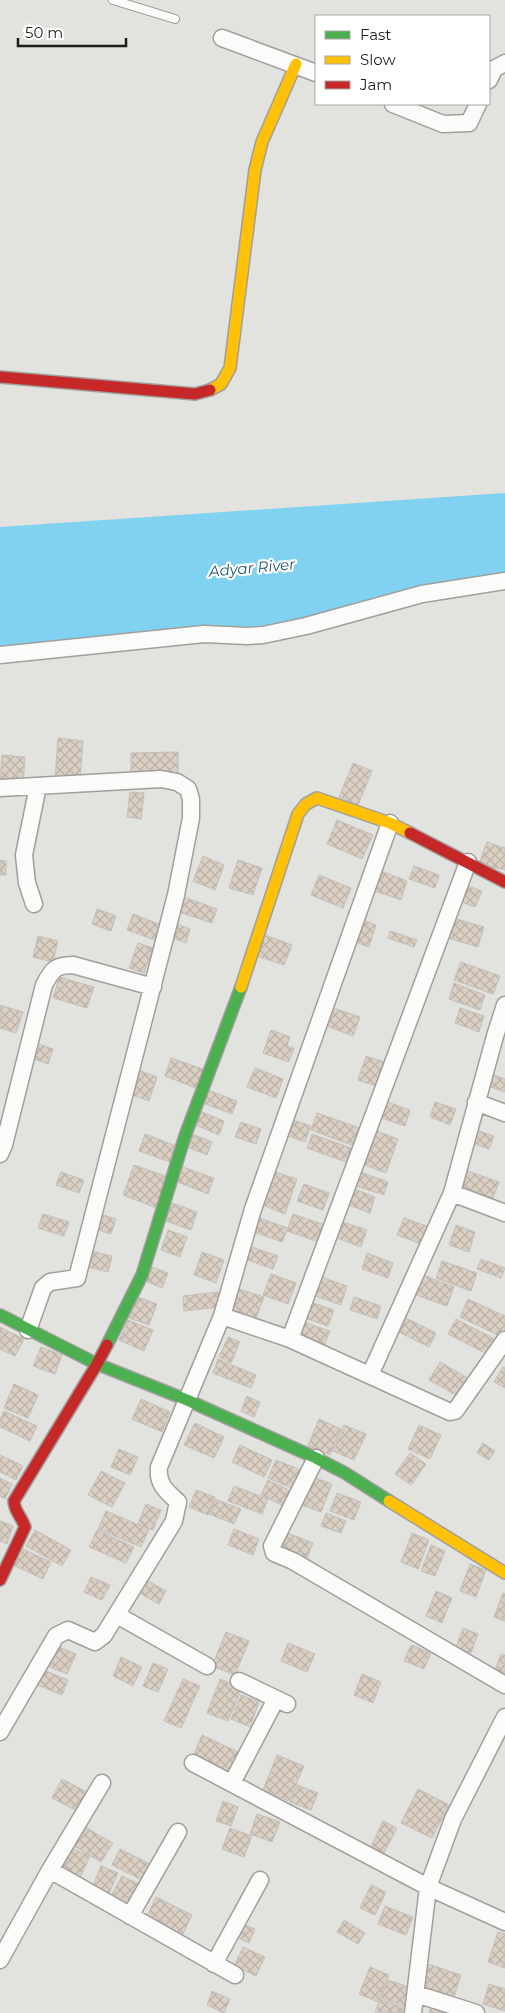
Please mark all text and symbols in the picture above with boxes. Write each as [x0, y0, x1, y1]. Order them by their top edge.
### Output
scale bar [18, 15, 125, 47]
legend [315, 15, 490, 105]
text: 50 m [25, 23, 63, 42]
text: Fast [360, 25, 391, 44]
text: Slow [360, 50, 396, 69]
text: Jam [359, 75, 392, 94]
water label: Adyar River [207, 554, 297, 581]

